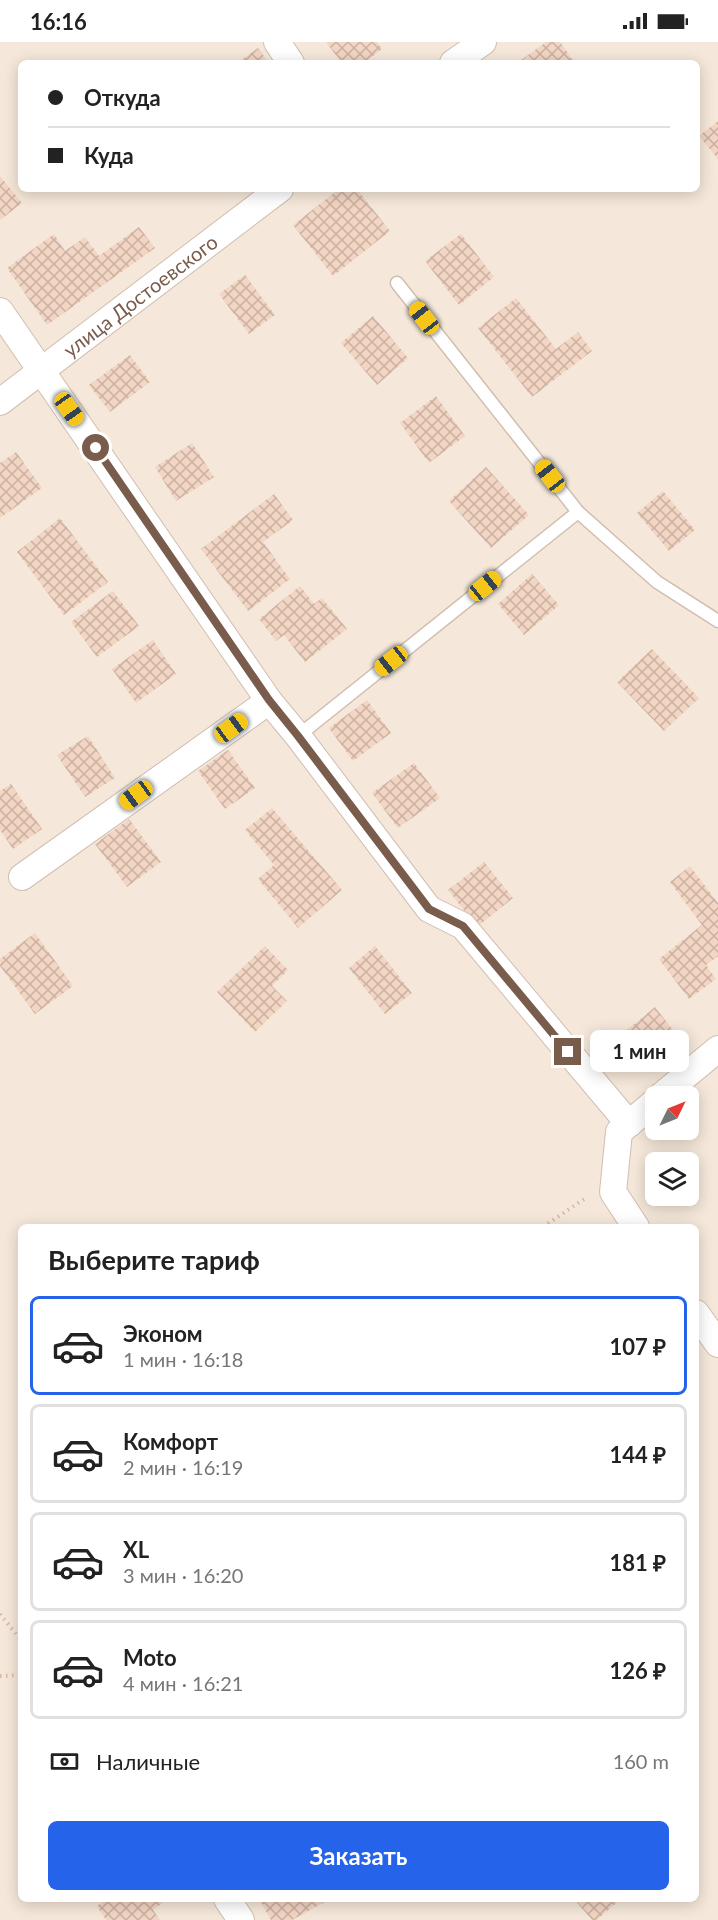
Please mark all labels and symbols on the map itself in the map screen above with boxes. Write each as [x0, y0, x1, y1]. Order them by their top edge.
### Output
street label: улица Достоевского [58, 229, 222, 362]
car [406, 298, 442, 338]
car [51, 389, 87, 429]
route start [82, 434, 109, 461]
car [532, 456, 568, 496]
car [465, 568, 505, 604]
car [371, 643, 411, 679]
car [211, 710, 251, 746]
car [116, 777, 156, 813]
callout: 1 мин [589, 1031, 688, 1073]
route end [554, 1038, 581, 1065]
north arrow [645, 1086, 699, 1140]

